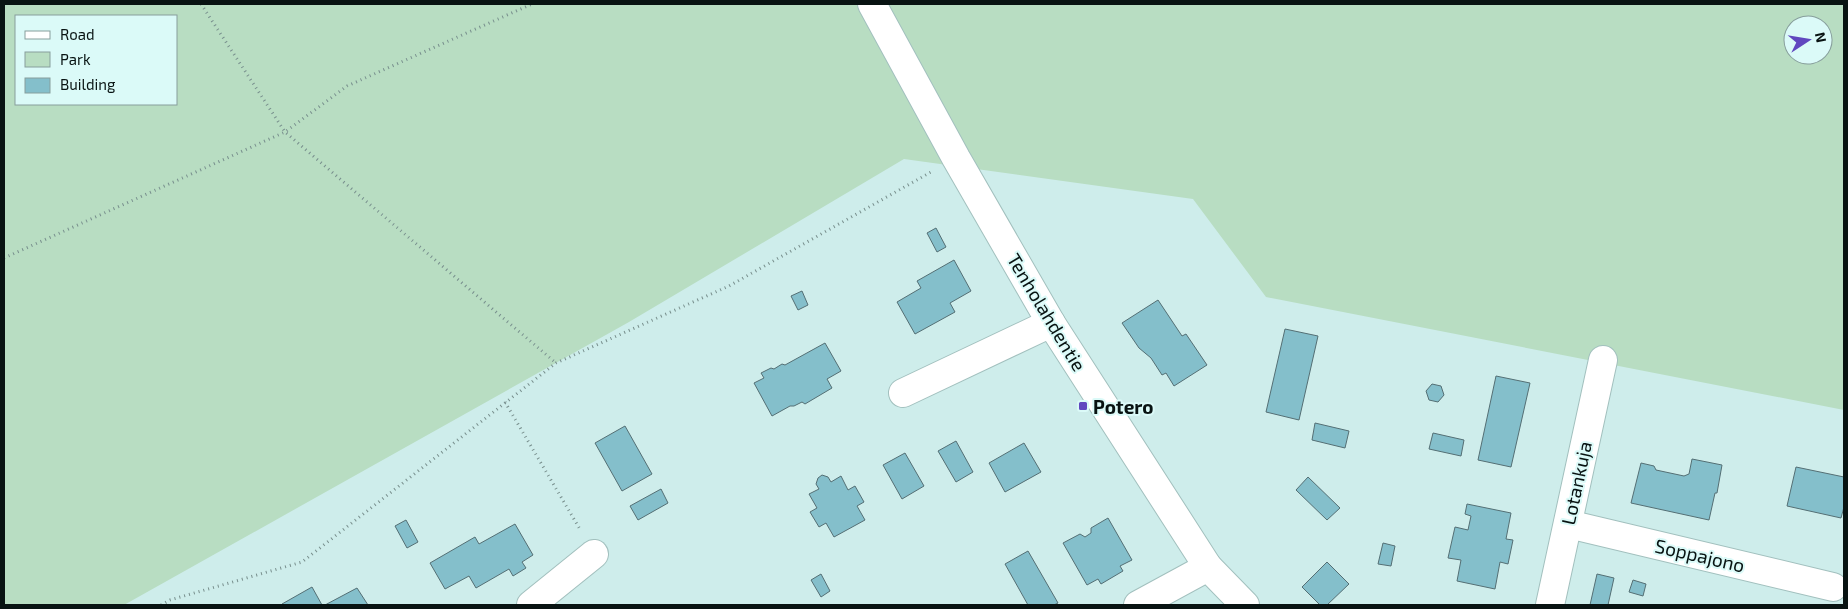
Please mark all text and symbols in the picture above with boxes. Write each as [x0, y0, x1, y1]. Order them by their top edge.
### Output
legend [15, 15, 178, 105]
north arrow [1783, 15, 1833, 65]
text: Road [60, 25, 95, 43]
text: N [1812, 30, 1831, 44]
text: Park [60, 50, 91, 68]
text: Building [60, 75, 116, 93]
street label: Tenholahdentie [1003, 249, 1091, 375]
place label: Potero [1093, 395, 1154, 418]
marker: Potero [1077, 400, 1089, 412]
street label: Lotankuja [1556, 439, 1596, 527]
street label: Soppajono [1653, 534, 1747, 576]

